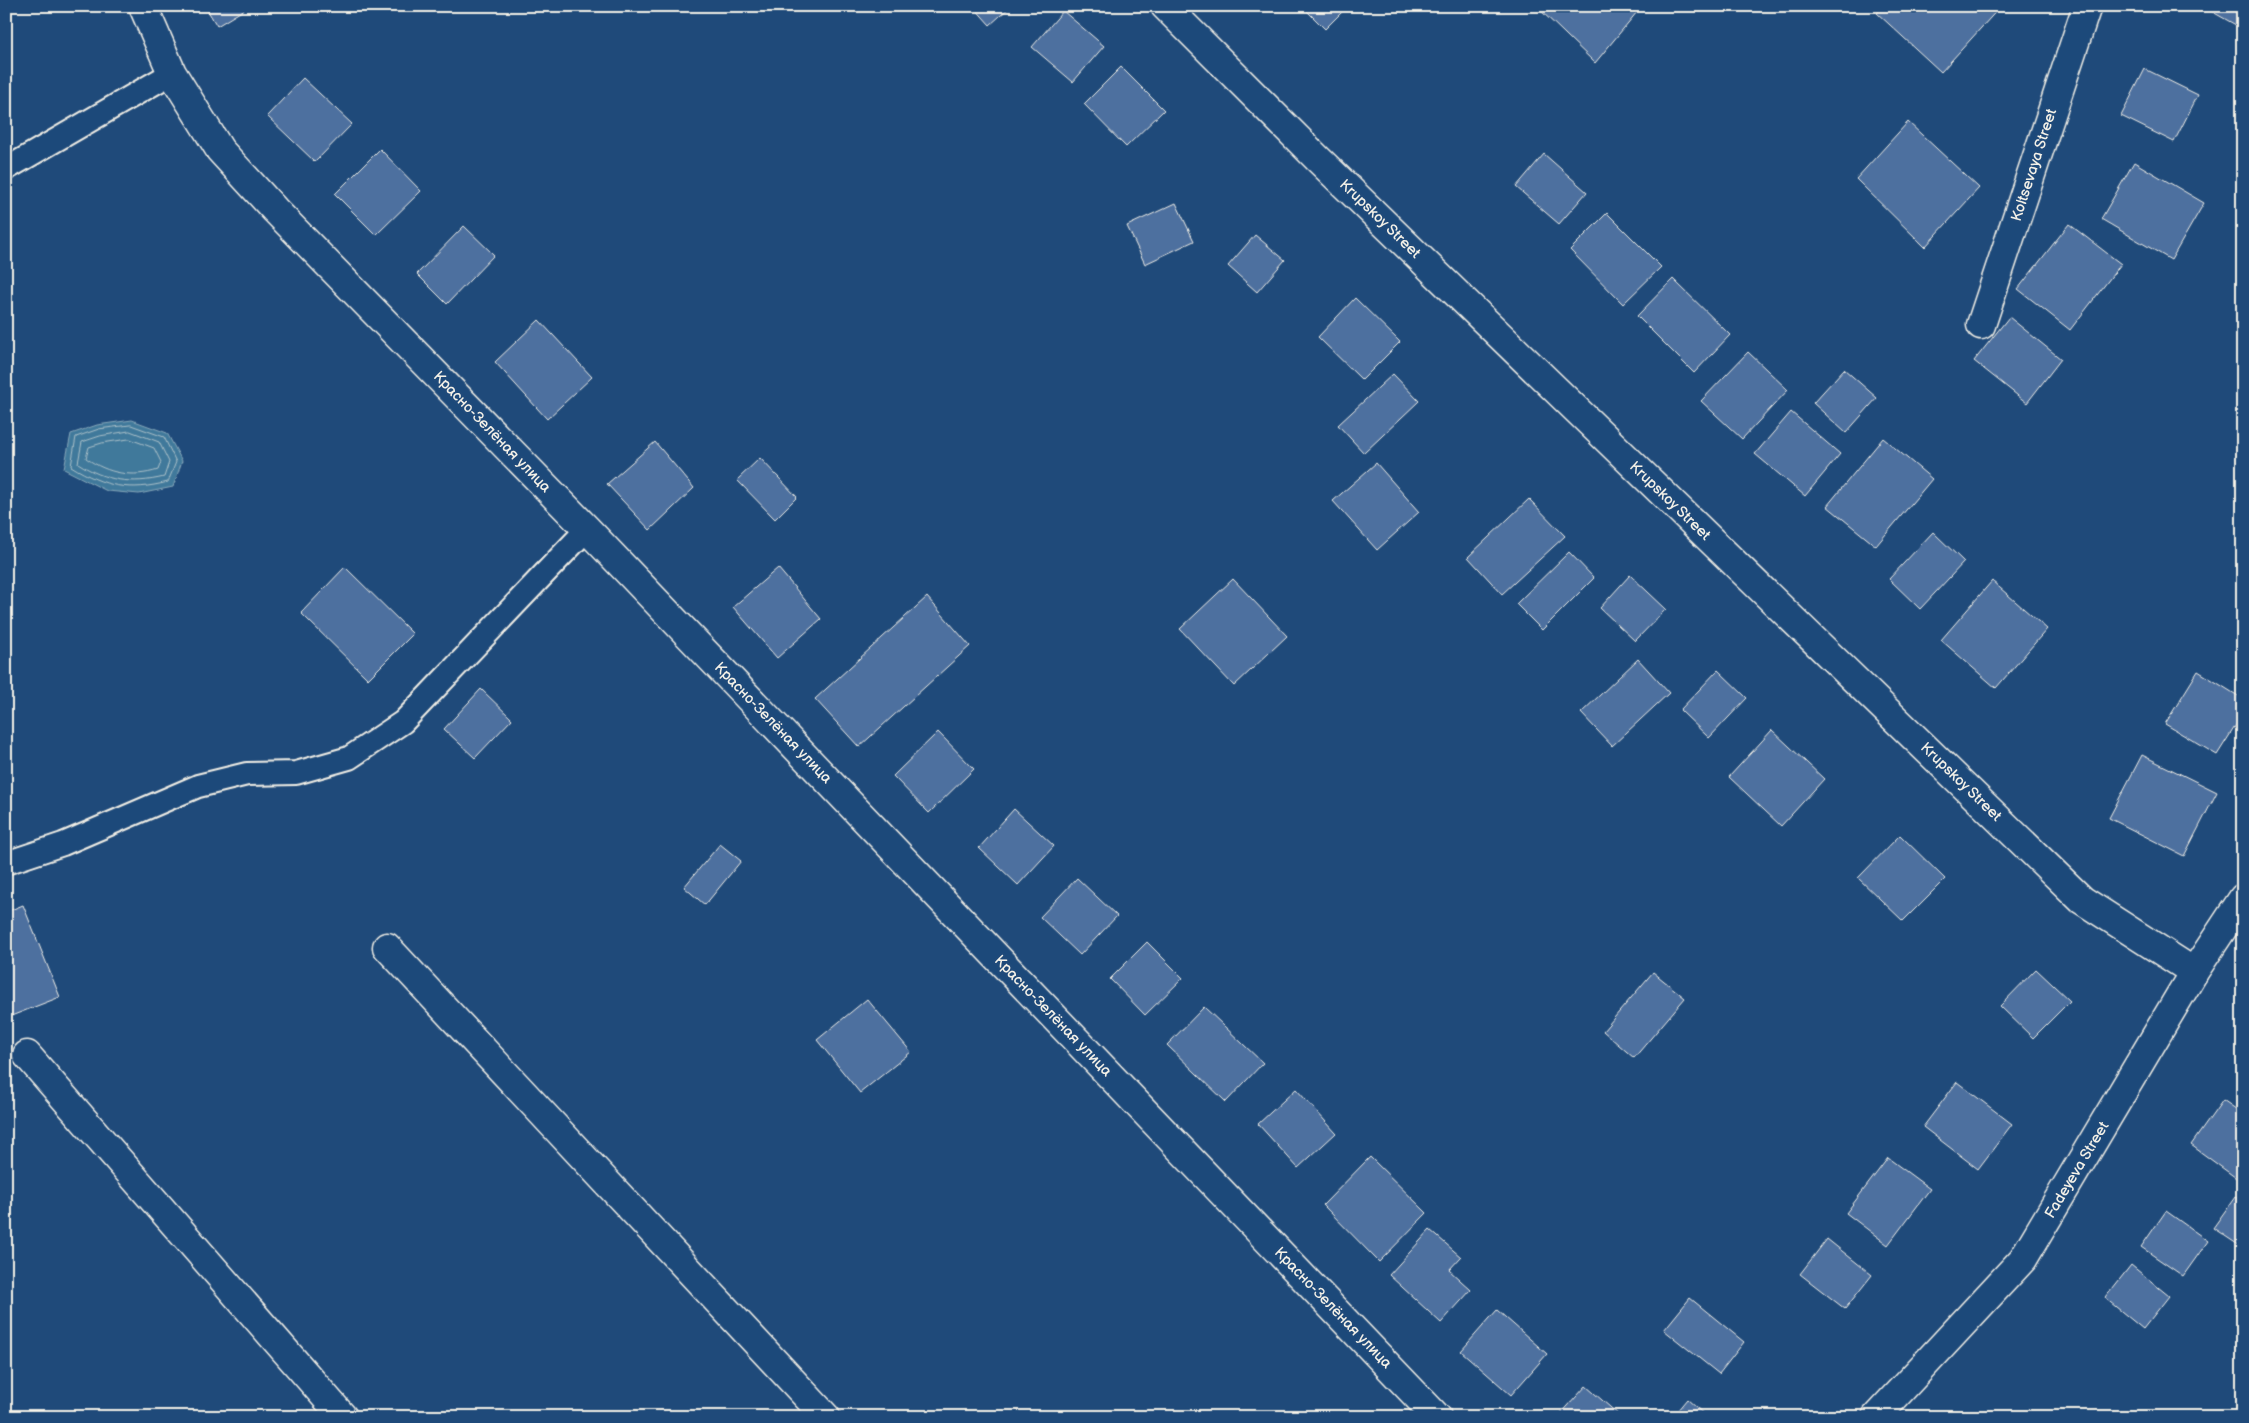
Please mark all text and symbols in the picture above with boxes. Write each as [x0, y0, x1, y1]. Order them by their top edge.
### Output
street label: Koltsevaya Street [2007, 106, 2061, 224]
street label: Krupskoy Street [1335, 175, 1425, 263]
street label: Красно-Зелёная улица [429, 367, 555, 497]
street label: Krupskoy Street [1625, 457, 1715, 545]
street label: Красно-Зелёная улица [710, 658, 836, 788]
street label: Krupskoy Street [1916, 738, 2006, 826]
street label: Красно-Зелёная улица [990, 951, 1116, 1081]
street label: Fadeyeva Street [2041, 1118, 2114, 1222]
street label: Красно-Зелёная улица [1270, 1243, 1396, 1373]

